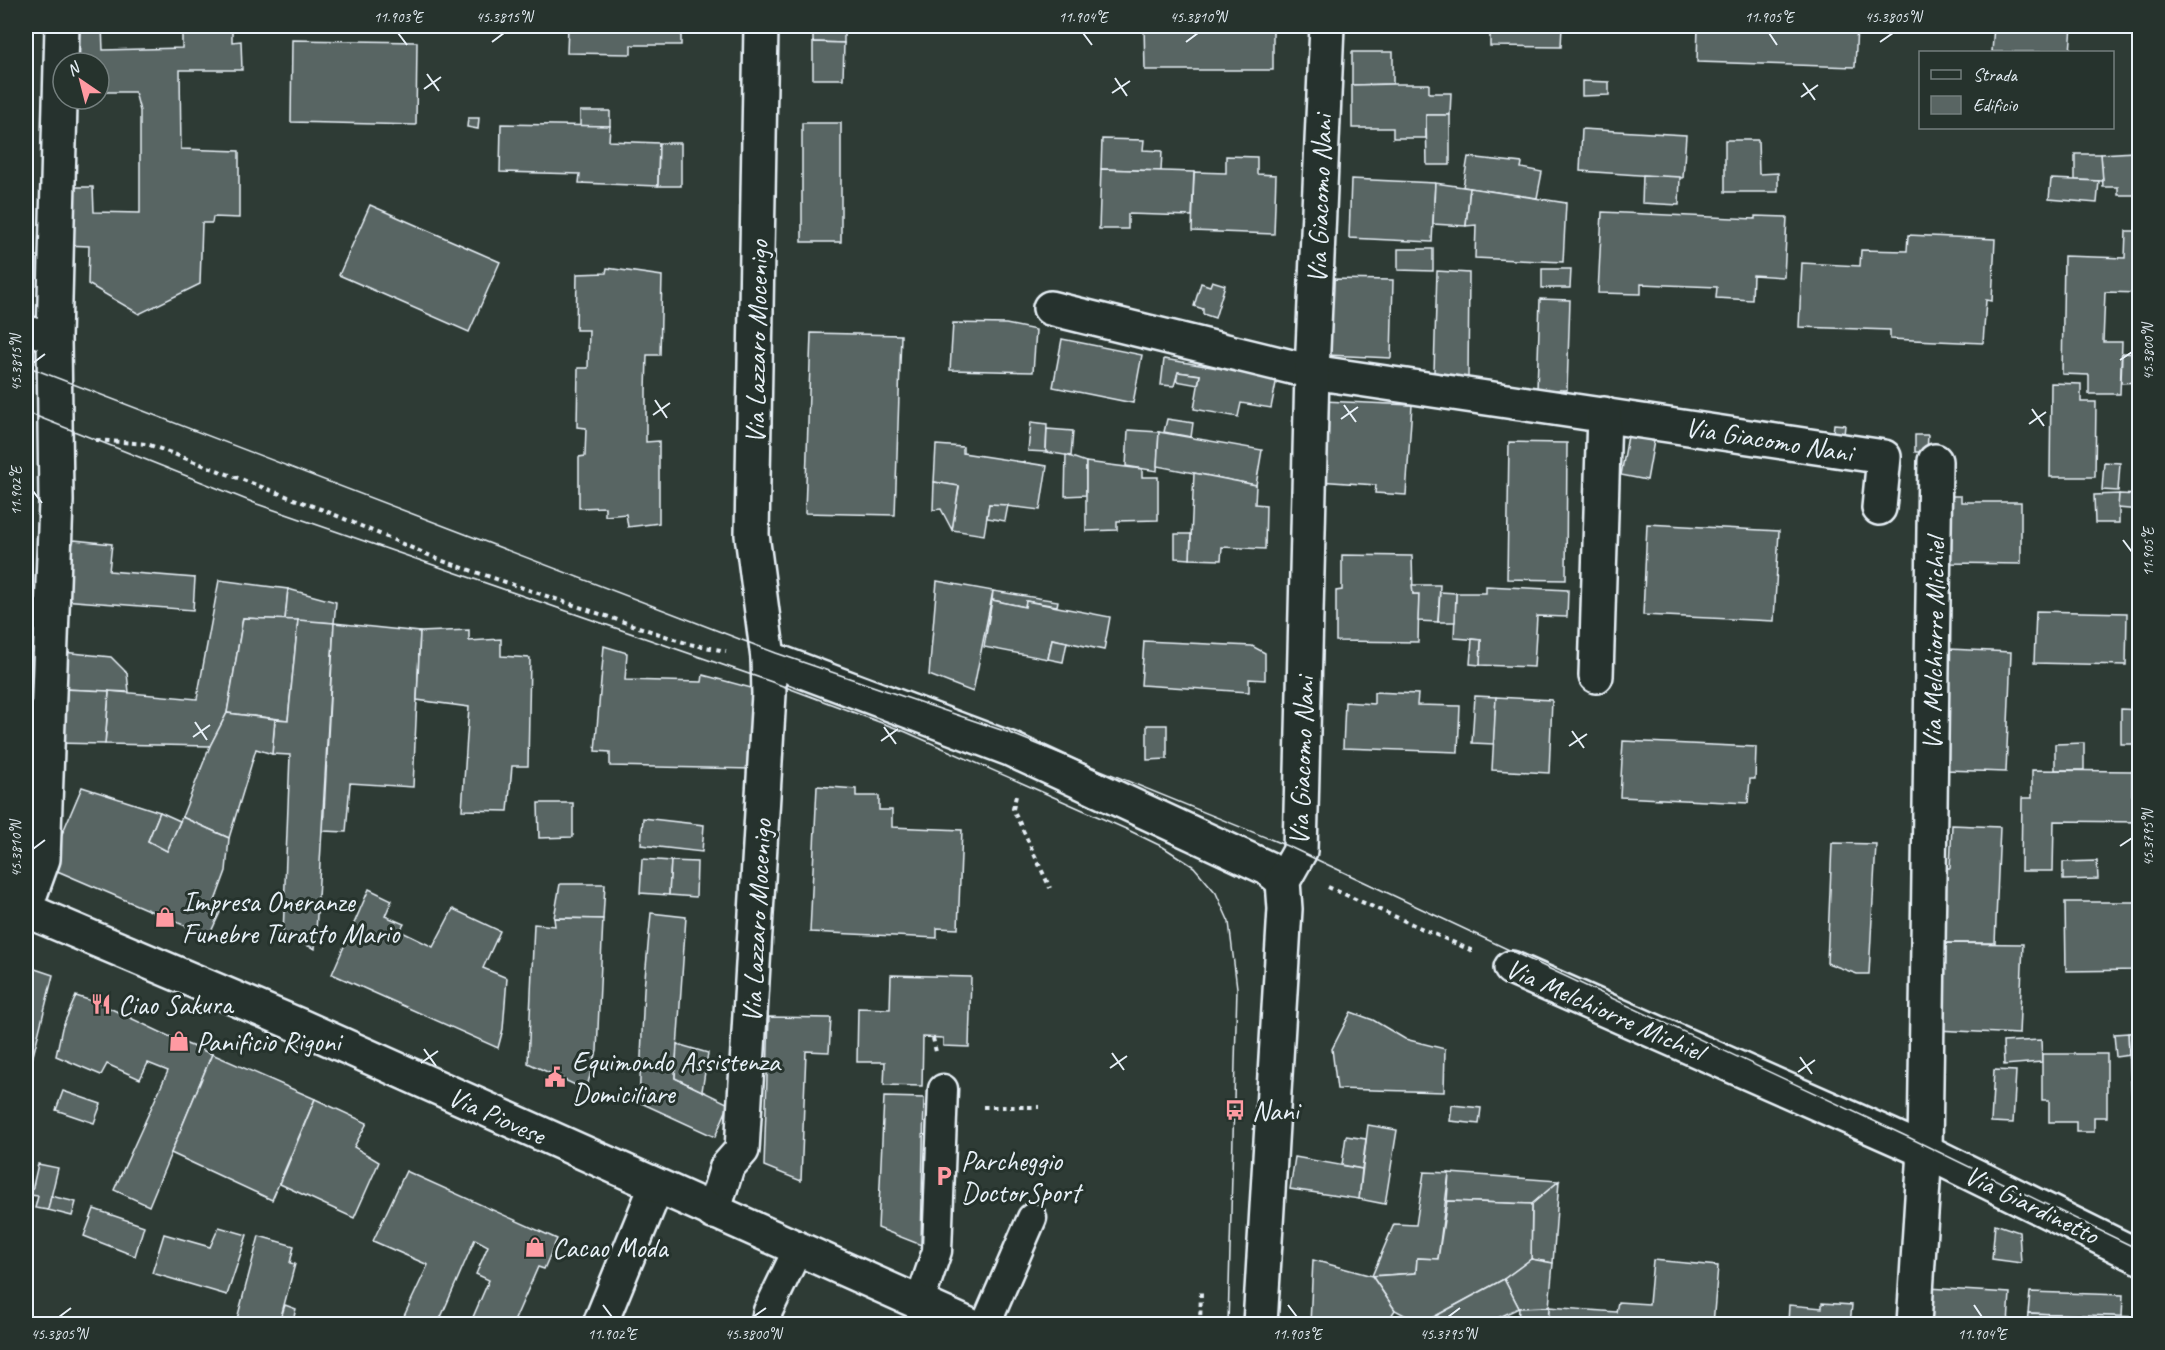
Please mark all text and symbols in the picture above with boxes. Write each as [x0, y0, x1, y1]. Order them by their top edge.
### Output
text: 11.903°E [374, 8, 425, 27]
text: 45.3815°N [476, 8, 535, 27]
text: 11.904°E [1059, 8, 1110, 27]
text: 45.3810°N [1170, 8, 1229, 27]
text: 11.905°E [1745, 8, 1796, 27]
text: 45.3805°N [1865, 8, 1924, 27]
north arrow [51, 51, 111, 111]
legend [1919, 51, 2114, 129]
text: N [63, 57, 85, 81]
text: Strada [1973, 64, 2018, 86]
text: Edificio [1973, 94, 2019, 116]
street label: Via Giacomo Nani [1299, 110, 1340, 284]
street label: Via Lazzaro Mocenigo [737, 238, 776, 444]
text: 45.3800°N [2139, 321, 2158, 380]
text: 45.3815°N [7, 332, 26, 391]
street label: Via Giacomo Nani [1683, 409, 1859, 471]
text: 11.902°E [7, 464, 26, 515]
text: 11.905°E [2139, 525, 2158, 576]
street label: Via Melchiorre Michiel [1914, 532, 1953, 751]
street label: Via Giacomo Nani [1281, 672, 1322, 846]
text: 45.3795°N [2139, 807, 2158, 866]
street label: Via Lazzaro Mocenigo [734, 816, 779, 1024]
text: 45.3810°N [7, 818, 26, 877]
place label: Impresa Oneranze Funebre Turatto Mario [182, 884, 402, 951]
shop icon: Impresa Oneranze Funebre Turatto Mario [153, 905, 177, 929]
street label: Via Melchiorre Michiel [1500, 950, 1714, 1071]
place label: Ciao Sakura [118, 987, 235, 1022]
restaurant icon: Ciao Sakura [89, 992, 113, 1016]
place label: Panificio Rigoni [196, 1024, 344, 1059]
shop icon: Panificio Rigoni [167, 1029, 191, 1053]
place label: Equimondo Assistenza Domiciliare [572, 1044, 782, 1111]
public building icon: Equimondo Assistenza Domiciliare [543, 1065, 567, 1089]
street label: Via Piovese [443, 1079, 552, 1153]
place label: Nani [1252, 1093, 1303, 1128]
bus stop icon: Nani [1223, 1098, 1247, 1122]
place label: Parcheggio DoctorSport [961, 1143, 1084, 1210]
street label: Via Giardinetto [1959, 1157, 2106, 1253]
parking icon: Parcheggio DoctorSport [932, 1164, 956, 1188]
place label: Cacao Moda [552, 1230, 669, 1265]
shop icon: Cacao Moda [523, 1235, 547, 1259]
text: 45.3805°N [31, 1325, 90, 1344]
text: 11.902°E [588, 1325, 639, 1344]
text: 45.3800°N [725, 1325, 784, 1344]
text: 11.903°E [1273, 1325, 1324, 1344]
text: 45.3795°N [1420, 1325, 1479, 1344]
text: 11.904°E [1958, 1325, 2009, 1344]

